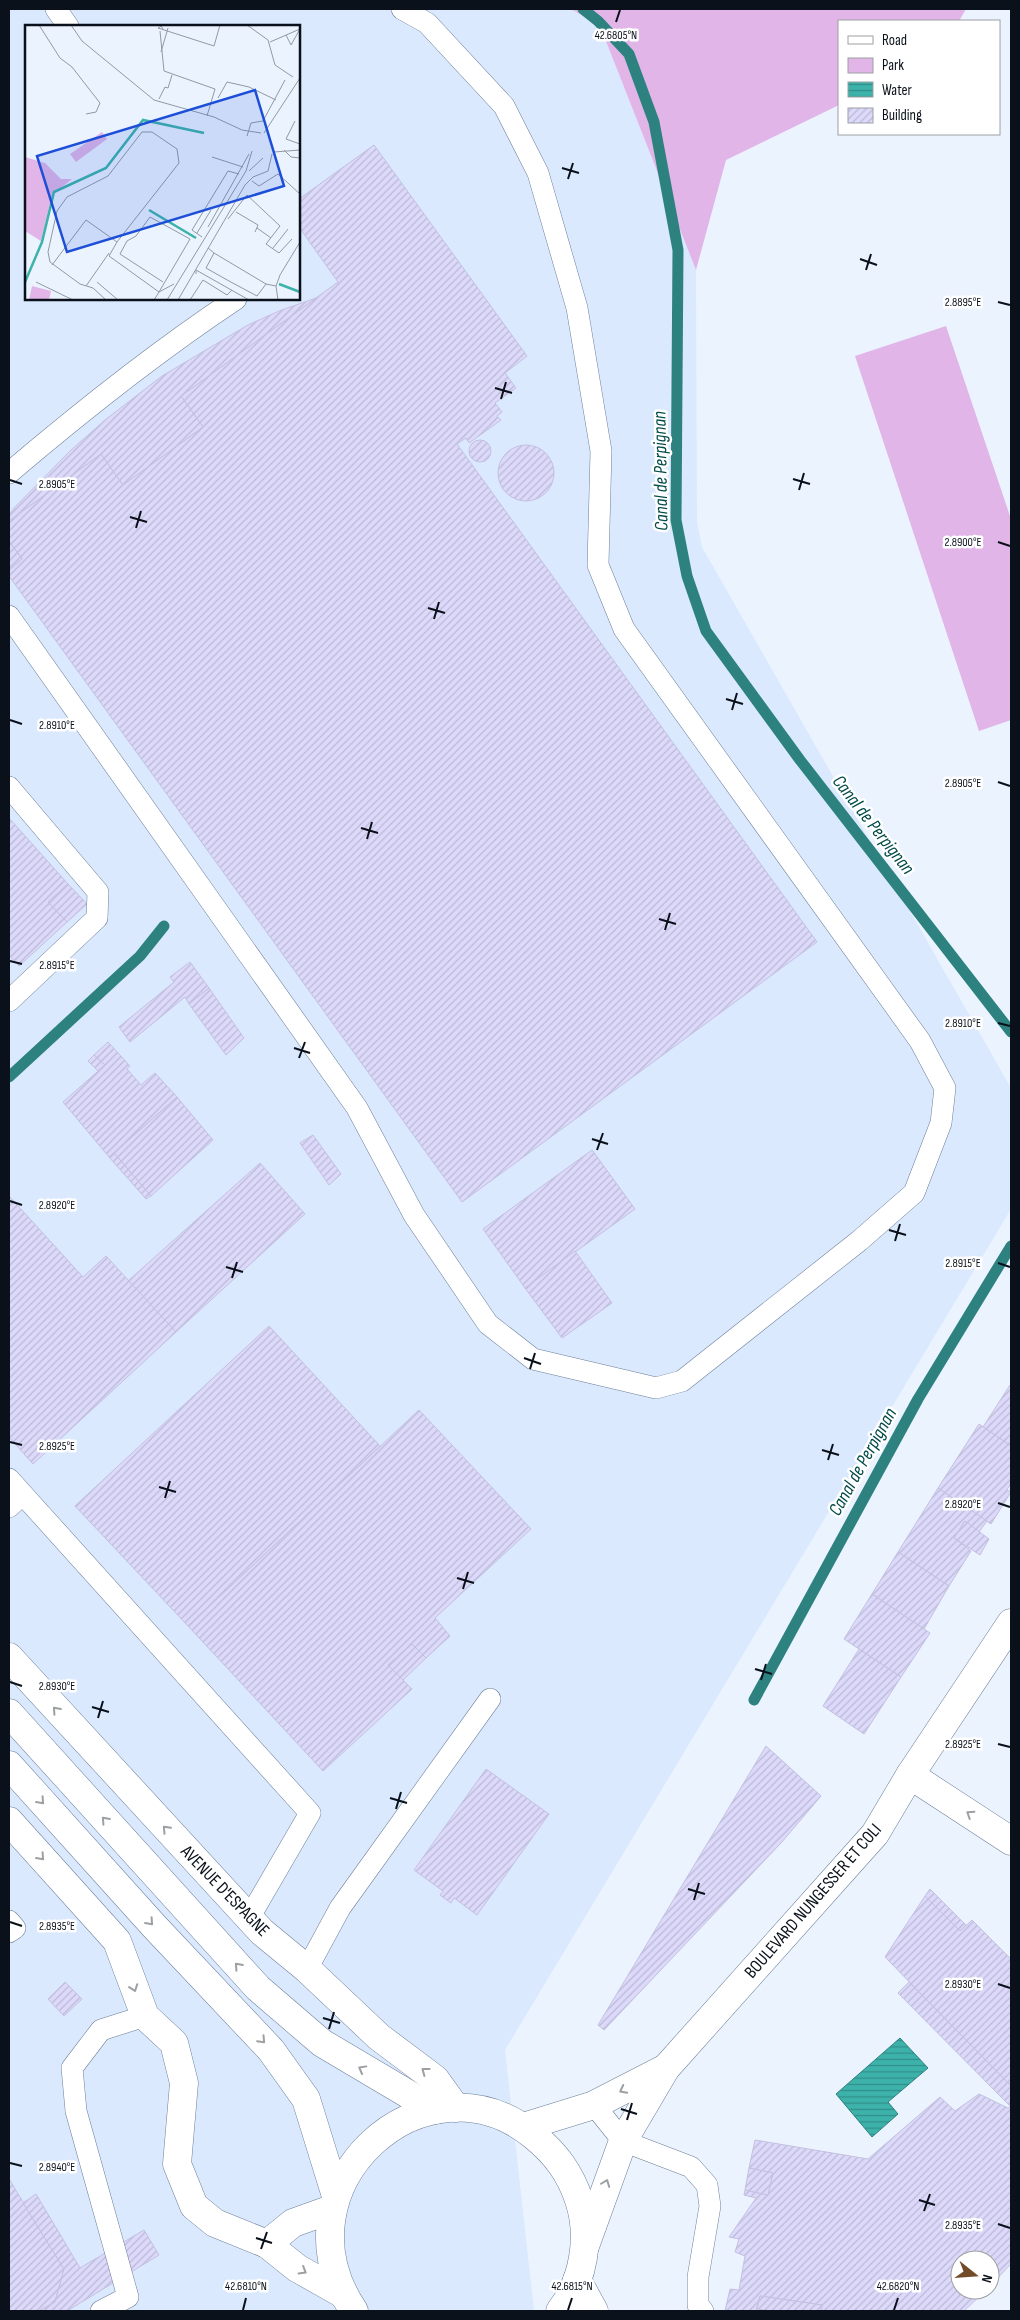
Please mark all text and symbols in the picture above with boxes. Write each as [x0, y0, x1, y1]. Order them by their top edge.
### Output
legend [838, 20, 1000, 135]
inset map [25, 25, 300, 300]
text: 42.6805°N [595, 28, 637, 43]
text: Road [882, 31, 907, 50]
text: Park [882, 56, 904, 75]
text: Water [882, 81, 913, 100]
text: Building [882, 106, 922, 125]
text: 2.8895°E [945, 295, 981, 310]
water label: Canal de Perpignan [648, 411, 674, 531]
text: 2.8905°E [39, 477, 75, 492]
text: 2.8900°E [945, 535, 982, 550]
text: 2.8910°E [39, 718, 75, 733]
water label: Canal de Perpignan [827, 771, 919, 879]
text: 2.8905°E [945, 776, 981, 791]
text: 2.8915°E [39, 958, 75, 973]
text: 2.8910°E [945, 1016, 981, 1031]
text: 2.8920°E [39, 1198, 75, 1213]
text: 2.8915°E [945, 1256, 981, 1271]
water label: Canal de Perpignan [824, 1404, 902, 1520]
text: 2.8925°E [39, 1439, 75, 1454]
text: 2.8920°E [945, 1497, 981, 1512]
text: 2.8930°E [39, 1679, 75, 1694]
one-way arrow [53, 1706, 62, 1715]
text: 2.8925°E [945, 1737, 981, 1752]
one-way arrow [36, 1796, 45, 1805]
one-way arrow [967, 1811, 976, 1821]
one-way arrow [102, 1816, 111, 1825]
street label: BOULEVARD NUNGESSER ET COLI [740, 1819, 886, 1983]
one-way arrow [163, 1826, 172, 1835]
street label: AVENUE D'ESPAGNE [176, 1840, 274, 1941]
one-way arrow [36, 1852, 45, 1861]
one-way arrow [145, 1916, 154, 1925]
text: 2.8935°E [39, 1919, 75, 1934]
one-way arrow [234, 1963, 243, 1972]
text: 2.8930°E [945, 1977, 981, 1992]
one-way arrow [128, 1983, 138, 1992]
one-way arrow [256, 2034, 265, 2043]
one-way arrow [359, 2065, 368, 2075]
one-way arrow [422, 2069, 431, 2077]
one-way arrow [619, 2084, 628, 2094]
text: 2.8940°E [39, 2160, 75, 2175]
one-way arrow [601, 2180, 611, 2188]
text: 2.8935°E [945, 2218, 981, 2233]
north arrow [950, 2250, 1000, 2300]
one-way arrow [298, 2265, 307, 2275]
text: N [978, 2273, 996, 2285]
text: 42.6810°N [225, 2279, 267, 2294]
text: 42.6815°N [551, 2279, 593, 2294]
text: 42.6820°N [877, 2279, 919, 2294]

